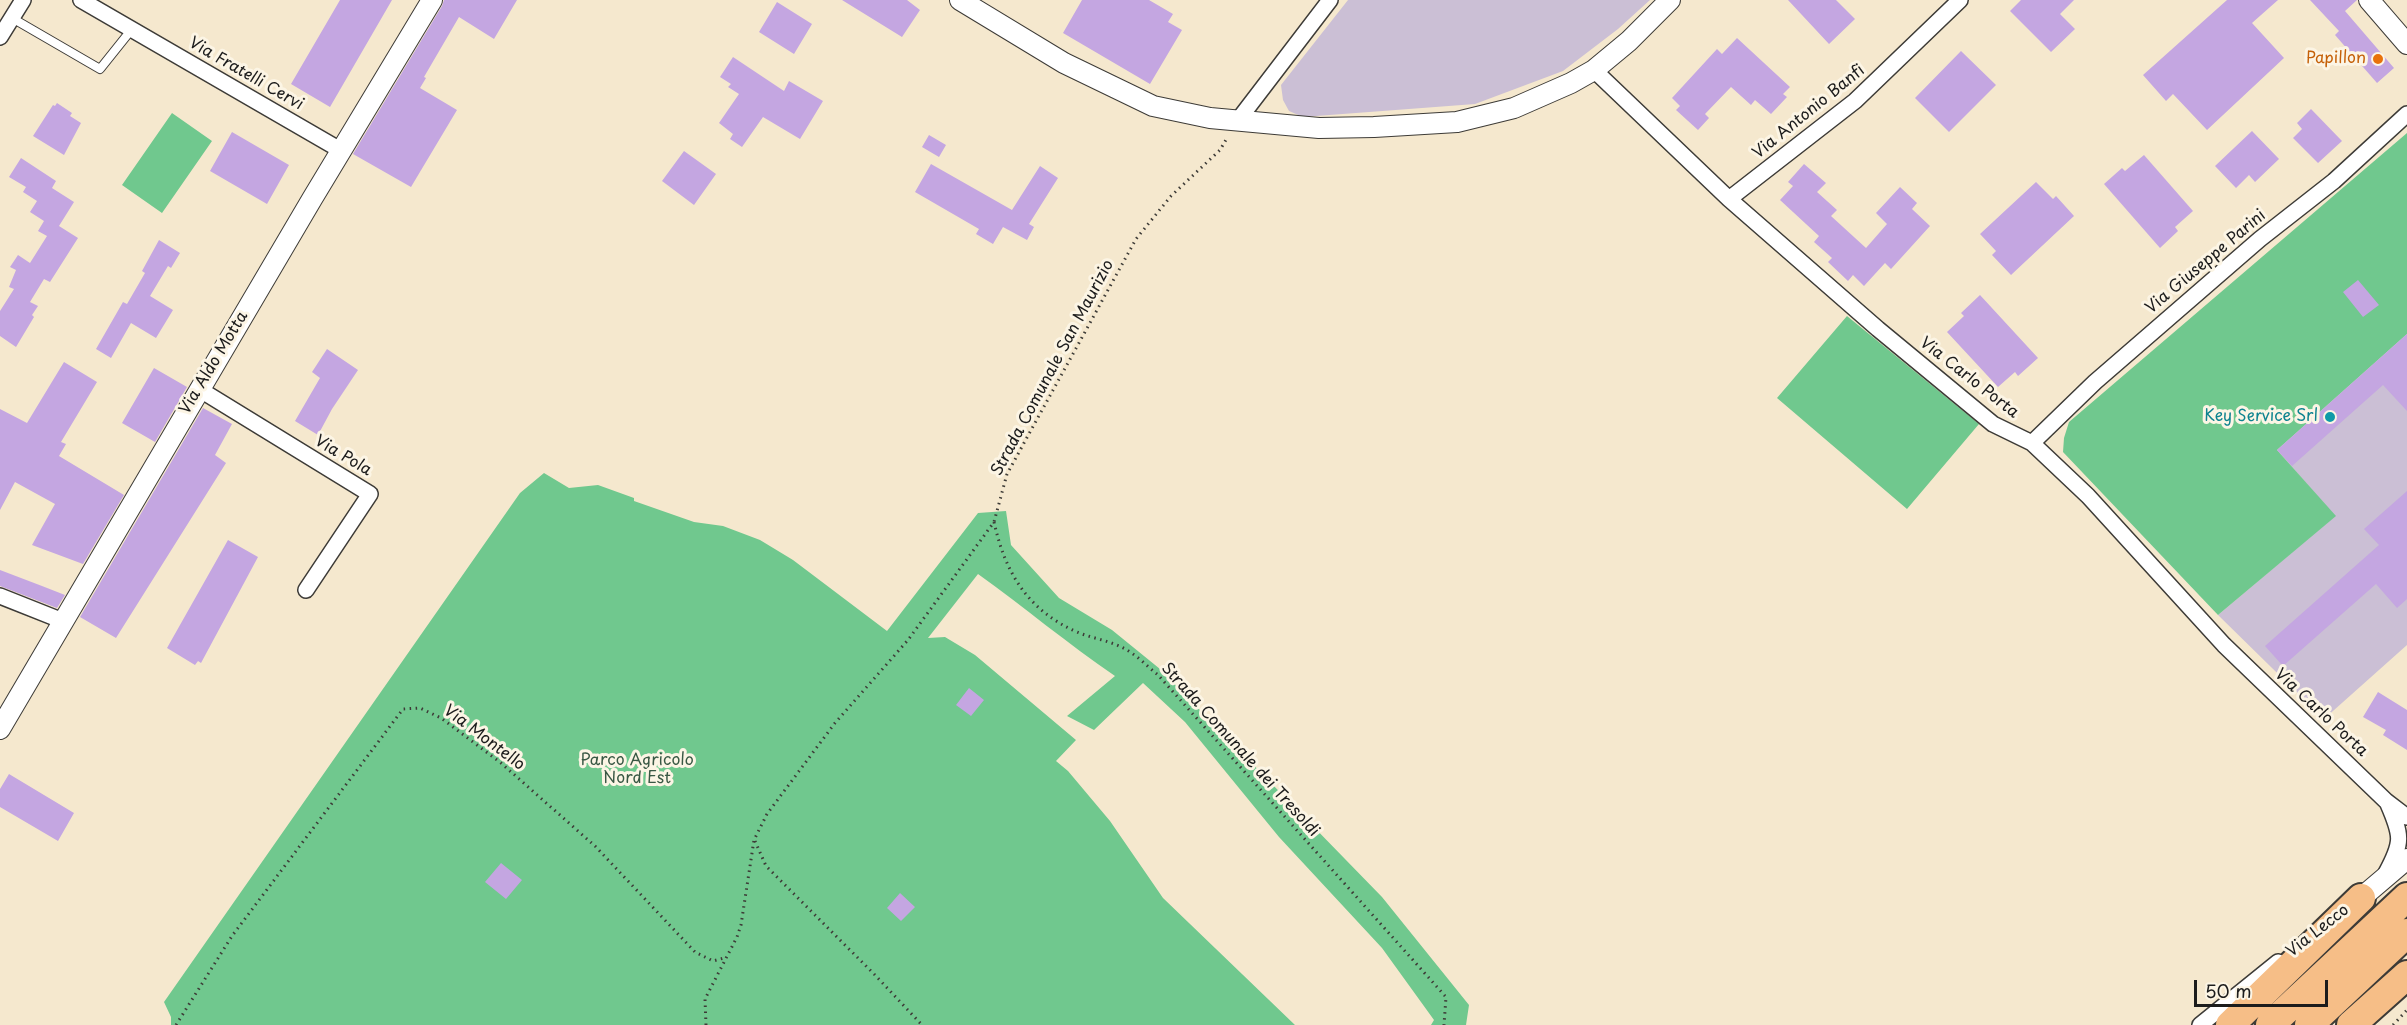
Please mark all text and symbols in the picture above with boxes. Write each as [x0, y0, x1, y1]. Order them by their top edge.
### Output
street label: Via Fratelli Cervi [185, 33, 307, 115]
place label: Papillon [2306, 49, 2366, 69]
marker: Papillon [2371, 52, 2385, 66]
street label: Via Antonio Banfi [1749, 61, 1869, 163]
street label: Via Giuseppe Parini [2142, 206, 2270, 318]
street label: Strada Comunale San Maurizio [988, 257, 1118, 479]
street label: Via Aldo Motta [176, 308, 252, 418]
street label: Via Carlo Porta [1916, 333, 2022, 423]
place label: Key Service Srl [2204, 407, 2318, 427]
marker: Key Service Srl [2323, 410, 2337, 424]
street label: Via Pola [311, 432, 375, 480]
street label: Strada Comunale dei Tresoldi [1157, 659, 1323, 841]
street label: Via Carlo Porta [2271, 665, 2371, 761]
street label: Via Montello [440, 701, 528, 775]
park label: Parco Agricolo Nord Est [580, 751, 694, 789]
street label: Via Lecco [2283, 901, 2353, 961]
scale bar [2197, 968, 2330, 1006]
text: 50 m [2205, 977, 2252, 1004]

